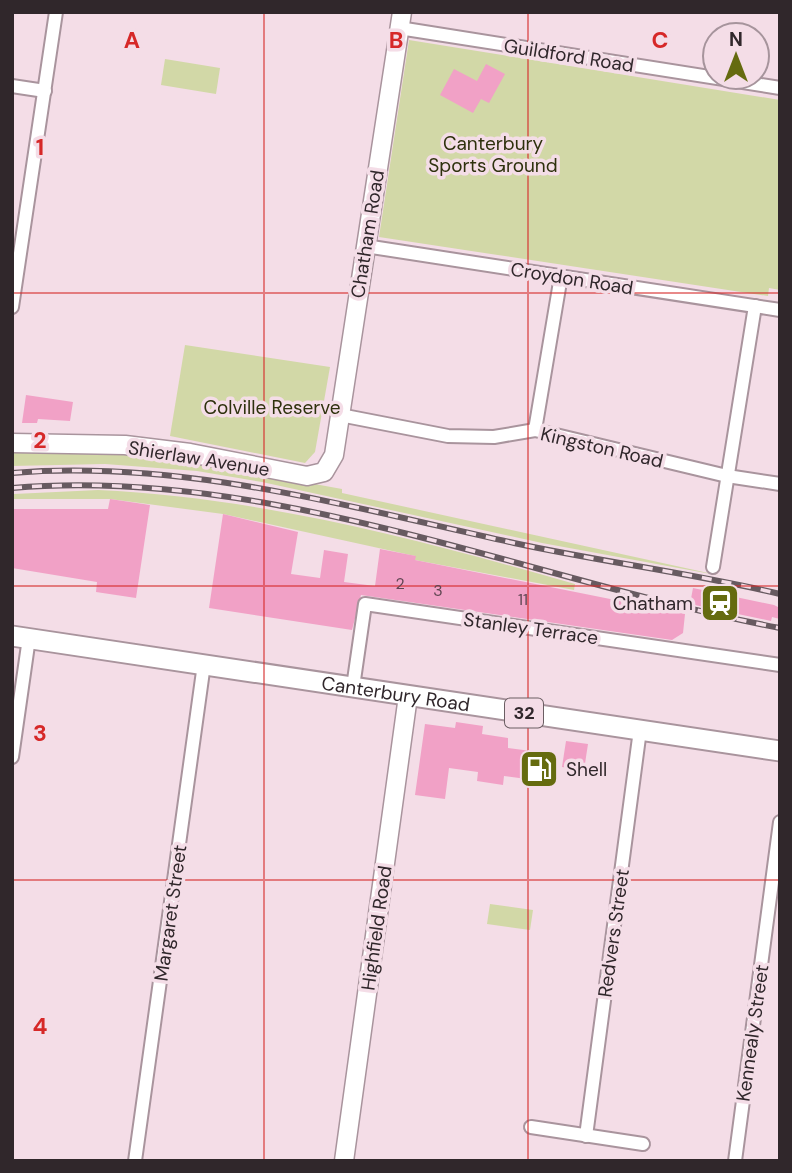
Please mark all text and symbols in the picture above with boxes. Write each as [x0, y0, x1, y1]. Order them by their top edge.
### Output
north arrow [701, 21, 771, 91]
text: A [124, 25, 140, 55]
text: B [389, 25, 403, 55]
text: C [652, 25, 668, 55]
text: N [729, 27, 743, 52]
street label: Guildford Road [502, 33, 636, 78]
park label: Canterbury Sports Ground [428, 131, 558, 178]
text: 1 [36, 132, 44, 162]
street label: Chatham Road [345, 168, 390, 300]
street label: Croydon Road [509, 256, 635, 301]
park label: Colville Reserve [203, 395, 341, 420]
street label: Kingston Road [538, 421, 666, 474]
text: 2 [33, 425, 47, 455]
street label: Shierlaw Avenue [126, 435, 271, 482]
house number: 2 [395, 573, 405, 594]
house number: 3 [433, 580, 443, 601]
station icon: Chatham [699, 582, 741, 624]
house number: 11 [518, 589, 528, 610]
place label: Chatham [613, 591, 693, 616]
street label: Stanley Terrace [462, 607, 600, 650]
street label: Canterbury Road [320, 671, 471, 717]
road number: 32 [505, 698, 543, 728]
text: 3 [33, 718, 47, 748]
fuel station icon: Shell [518, 748, 560, 790]
place label: Shell [566, 757, 607, 782]
street label: Margaret Street [149, 843, 192, 983]
street label: Highfield Road [355, 864, 398, 992]
street label: Redvers Street [592, 867, 635, 999]
street label: Kennealy Street [731, 963, 774, 1103]
text: 4 [33, 1011, 48, 1041]

